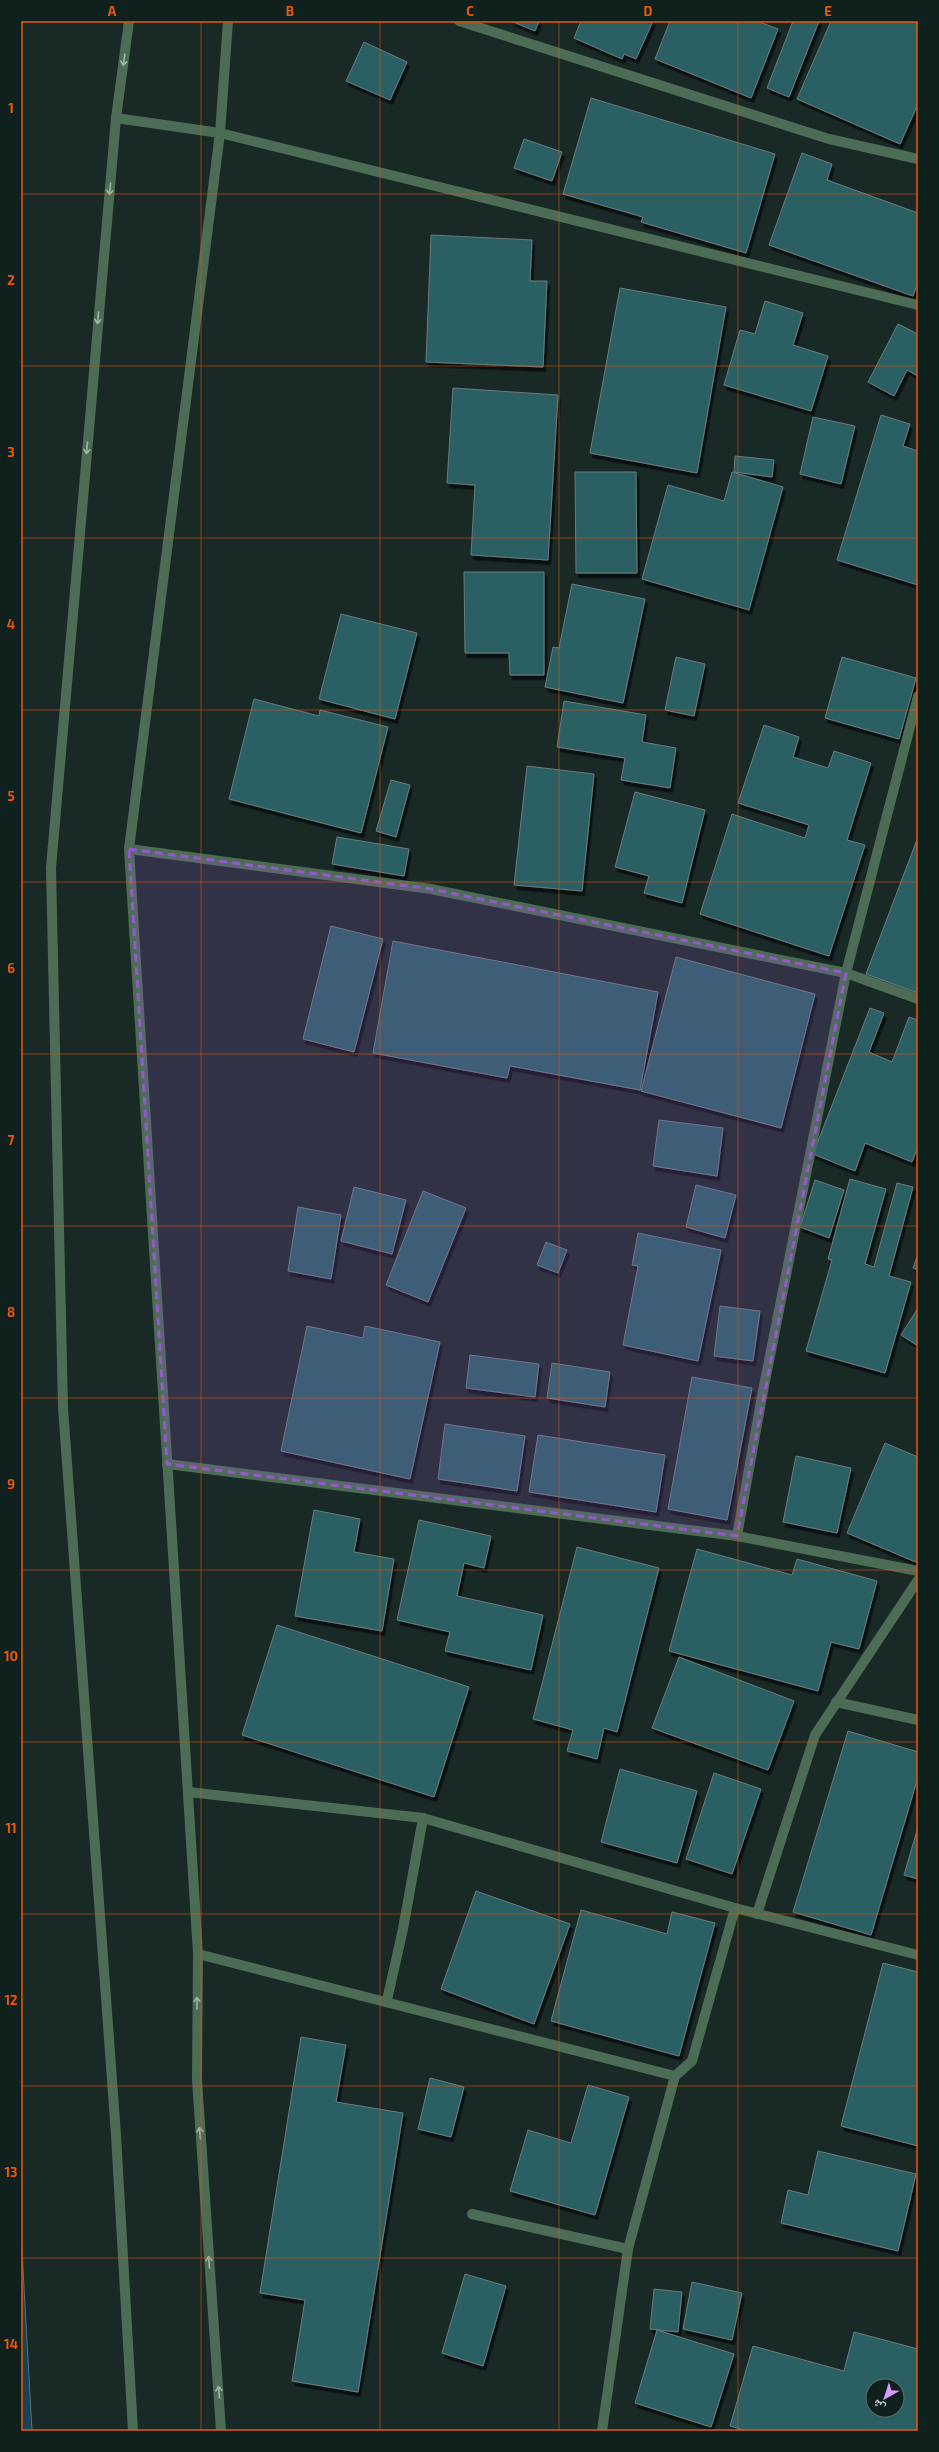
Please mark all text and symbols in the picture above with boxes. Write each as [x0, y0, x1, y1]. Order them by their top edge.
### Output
text: A [108, 3, 117, 19]
text: B [286, 3, 294, 19]
text: C [466, 3, 474, 19]
text: D [644, 3, 653, 19]
text: E [824, 3, 832, 19]
one-way arrow [120, 53, 128, 66]
text: 1 [8, 100, 14, 116]
one-way arrow [106, 182, 113, 195]
text: 2 [7, 272, 15, 288]
one-way arrow [95, 311, 102, 324]
one-way arrow [84, 441, 91, 454]
text: 3 [7, 444, 15, 460]
text: 4 [7, 616, 15, 632]
text: 5 [7, 788, 15, 804]
text: 6 [7, 960, 15, 976]
text: 7 [8, 1132, 15, 1148]
text: 8 [7, 1304, 15, 1320]
text: 9 [7, 1476, 15, 1492]
text: 10 [4, 1648, 18, 1664]
text: 11 [5, 1820, 17, 1836]
text: 12 [4, 1992, 18, 2008]
one-way arrow [193, 1997, 201, 2010]
one-way arrow [197, 2127, 204, 2140]
text: 13 [5, 2164, 18, 2180]
one-way arrow [206, 2256, 213, 2269]
text: 14 [4, 2336, 18, 2352]
north arrow [865, 2378, 905, 2418]
one-way arrow [215, 2386, 222, 2399]
text: ش [870, 2396, 888, 2415]

